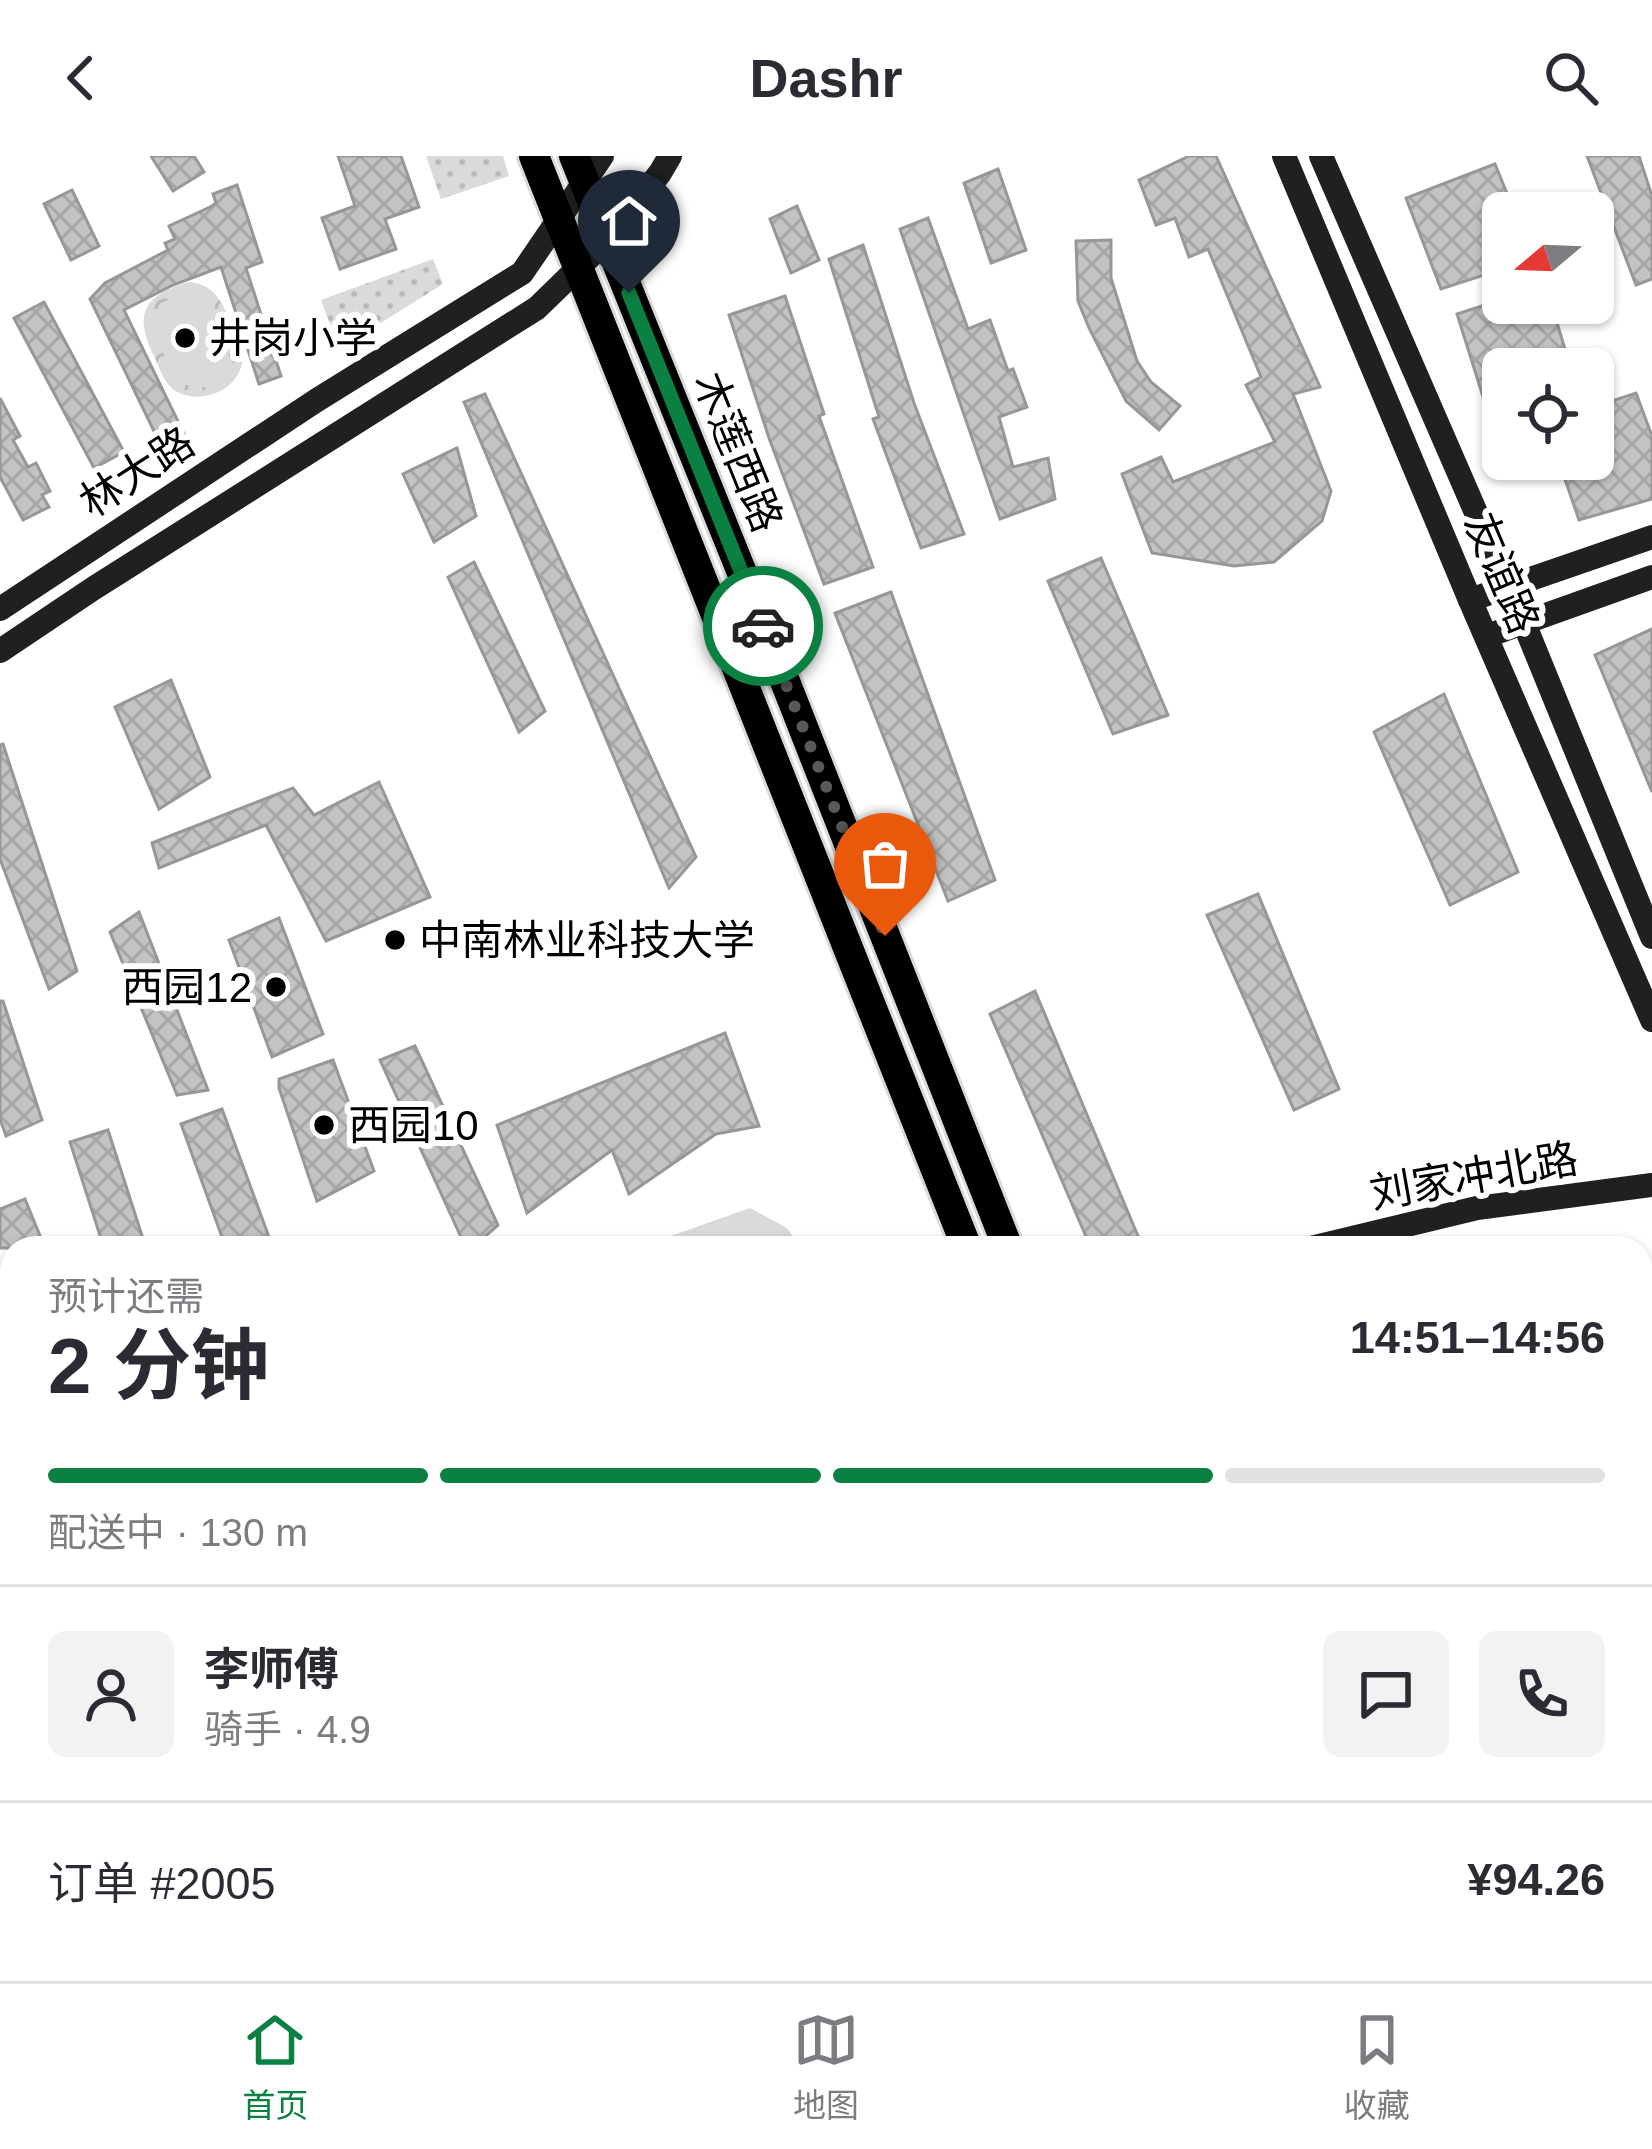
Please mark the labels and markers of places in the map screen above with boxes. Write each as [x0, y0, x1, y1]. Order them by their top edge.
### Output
pin [578, 170, 680, 293]
place label: 井岗小学 [209, 315, 377, 362]
marker: 井岗小学 [172, 325, 198, 351]
pin [834, 813, 936, 936]
place label: 中南林业科技大学 [419, 917, 755, 964]
marker: 中南林业科技大学 [382, 927, 408, 953]
place label: 西园12 [121, 964, 252, 1011]
marker: 西园12 [263, 974, 289, 1000]
place label: 西园10 [348, 1102, 479, 1149]
marker: 西园10 [311, 1112, 337, 1138]

